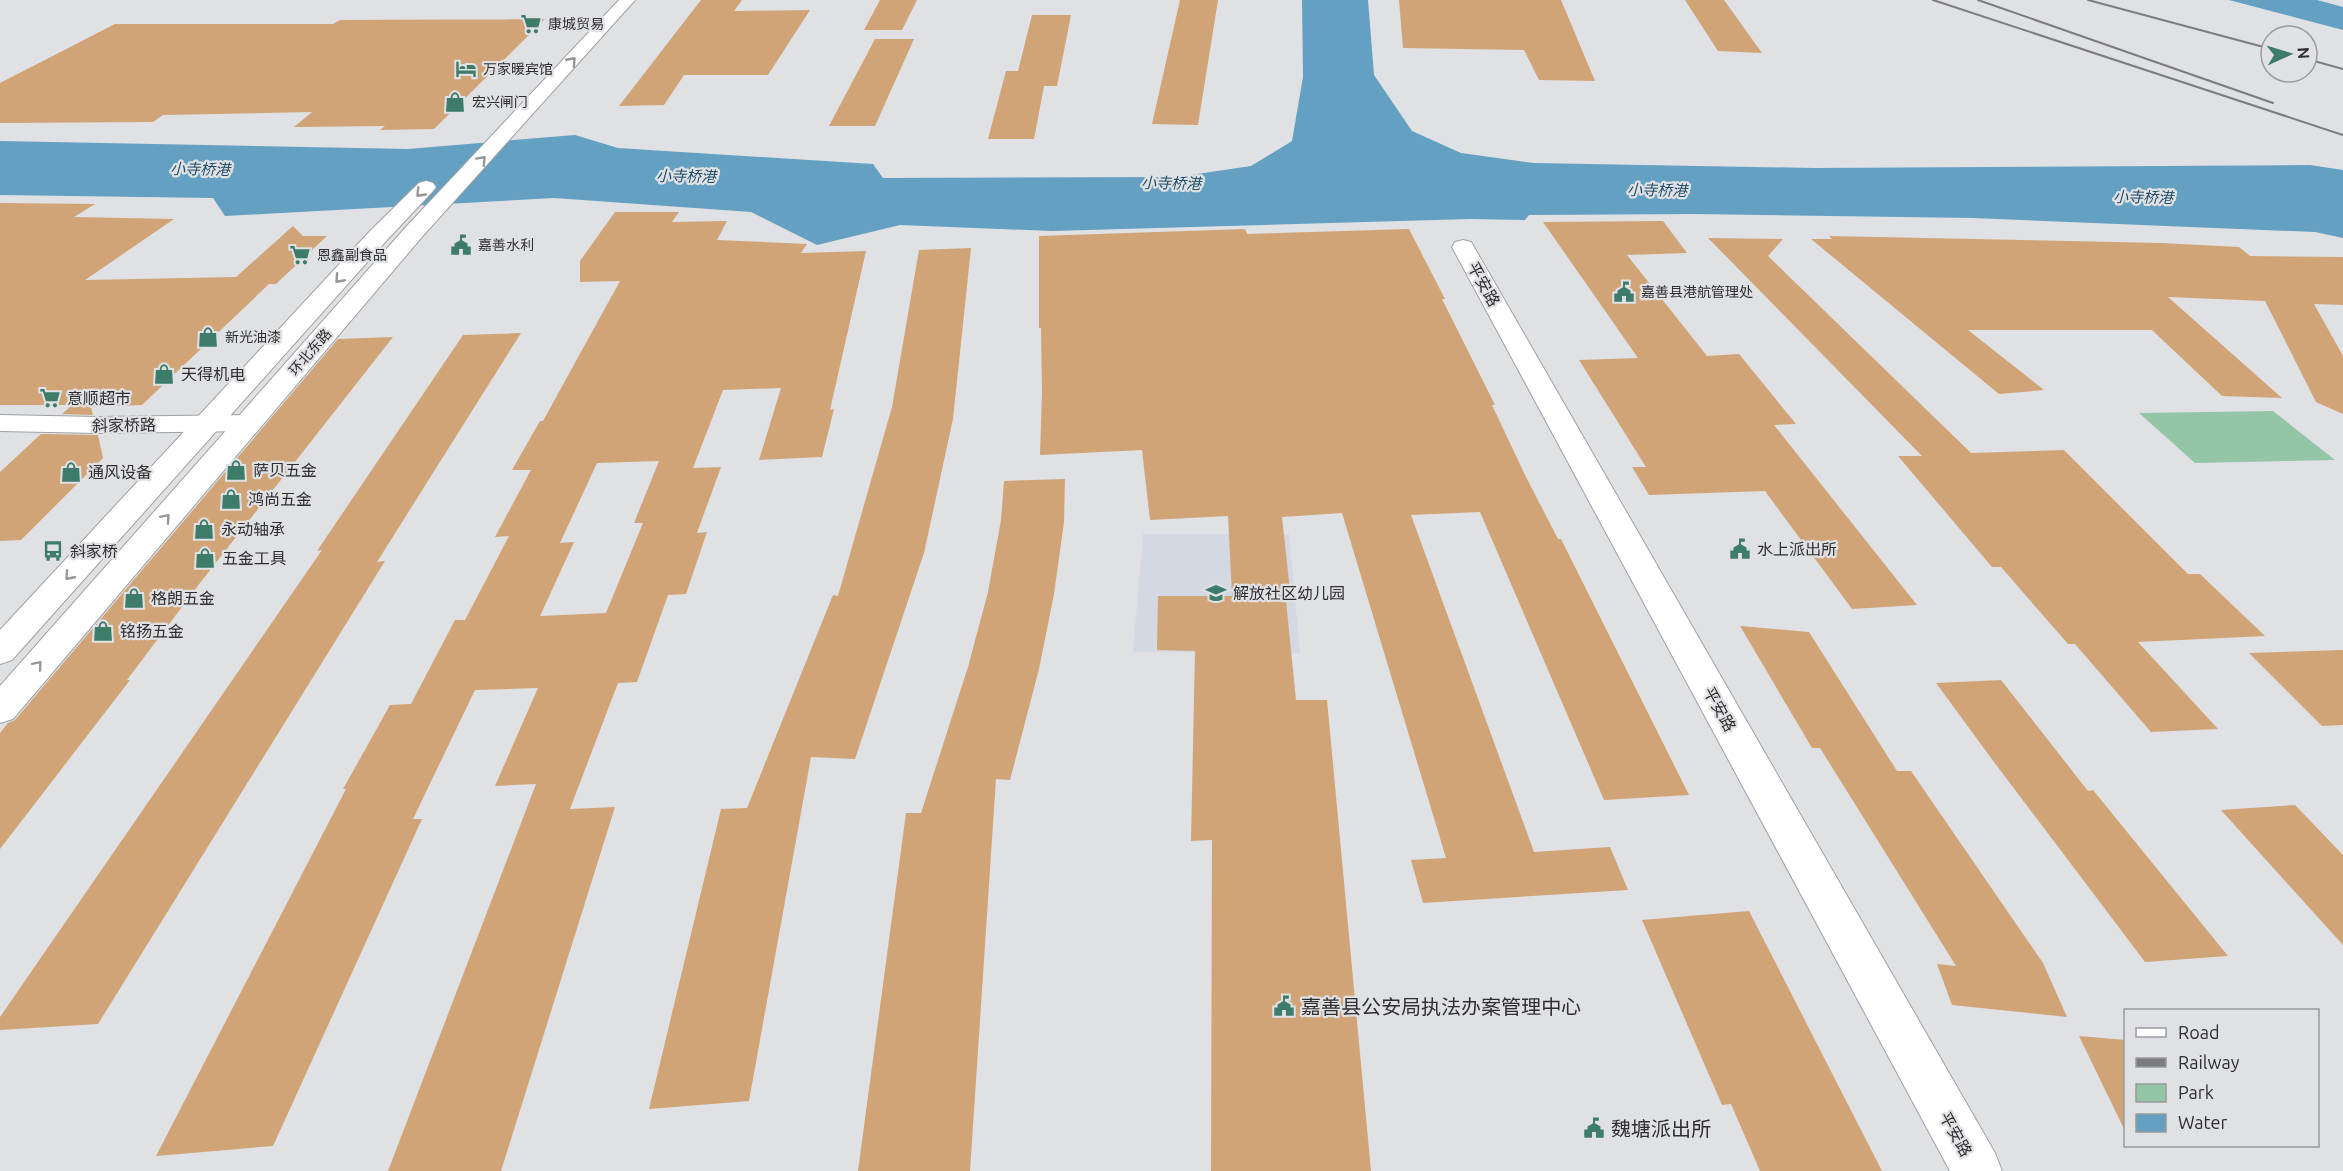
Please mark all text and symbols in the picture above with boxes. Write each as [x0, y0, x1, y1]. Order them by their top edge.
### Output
supermarket icon: 康城贸易 [519, 12, 543, 36]
place label: 康城贸易 [548, 16, 604, 32]
north arrow [2259, 24, 2319, 84]
text: N [2295, 46, 2313, 60]
hotel icon: 万家暖宾馆 [454, 57, 478, 81]
one-way arrow [565, 57, 576, 68]
place label: 万家暖宾馆 [483, 61, 553, 77]
shop icon: 宏兴闸门 [443, 90, 467, 114]
place label: 宏兴闸门 [472, 94, 528, 110]
one-way arrow [475, 156, 486, 166]
water label: 小寺桥港 [170, 160, 232, 178]
water label: 小寺桥港 [656, 167, 718, 185]
water label: 小寺桥港 [1141, 174, 1203, 192]
water label: 小寺桥港 [1627, 181, 1689, 199]
one-way arrow [417, 185, 428, 196]
water label: 小寺桥港 [2113, 188, 2175, 206]
public building icon: 嘉善水利 [449, 233, 473, 257]
place label: 嘉善水利 [478, 237, 534, 253]
supermarket icon: 恩鑫副食品 [288, 243, 312, 267]
place label: 恩鑫副食品 [317, 247, 387, 263]
street label: 平安路 [1464, 259, 1504, 309]
one-way arrow [336, 271, 347, 282]
public building icon: 嘉善县港航管理处 [1612, 280, 1636, 304]
place label: 嘉善县港航管理处 [1641, 284, 1753, 300]
shop icon: 新光油漆 [196, 325, 220, 349]
street label: 环北东路 [286, 326, 334, 378]
place label: 新光油漆 [225, 329, 281, 345]
shop icon: 天得机电 [152, 362, 176, 386]
place label: 天得机电 [181, 365, 245, 383]
supermarket icon: 意顺超市 [38, 386, 62, 410]
place label: 意顺超市 [67, 389, 131, 407]
street label: 斜家桥路 [92, 415, 156, 435]
shop icon: 萨贝五金 [224, 458, 248, 482]
shop icon: 通风设备 [59, 460, 83, 484]
place label: 萨贝五金 [253, 461, 317, 479]
place label: 通风设备 [88, 463, 152, 481]
shop icon: 鸿尚五金 [219, 487, 243, 511]
place label: 鸿尚五金 [248, 490, 312, 508]
one-way arrow [159, 514, 170, 525]
shop icon: 永动轴承 [192, 517, 216, 541]
place label: 永动轴承 [221, 520, 285, 538]
public building icon: 水上派出所 [1728, 537, 1752, 561]
bus stop icon: 斜家桥 [41, 539, 65, 563]
place label: 水上派出所 [1757, 540, 1837, 558]
place label: 斜家桥 [70, 542, 118, 560]
shop icon: 五金工具 [193, 546, 217, 570]
place label: 五金工具 [222, 549, 286, 567]
one-way arrow [66, 568, 77, 579]
school or university icon: 解放社区幼儿园 [1204, 581, 1228, 605]
place label: 解放社区幼儿园 [1233, 584, 1345, 602]
shop icon: 格朗五金 [122, 586, 146, 610]
place label: 格朗五金 [151, 589, 215, 607]
shop icon: 铭扬五金 [91, 619, 115, 643]
place label: 铭扬五金 [120, 622, 184, 640]
one-way arrow [31, 661, 42, 672]
street label: 平安路 [1700, 684, 1740, 734]
public building icon: 嘉善县公安局执法办案管理中心 [1272, 994, 1296, 1018]
place label: 嘉善县公安局执法办案管理中心 [1301, 995, 1581, 1018]
legend [2124, 1009, 2319, 1147]
text: Road [2178, 1022, 2220, 1042]
text: Railway [2178, 1052, 2240, 1072]
text: Park [2178, 1082, 2214, 1102]
street label: 平安路 [1936, 1109, 1976, 1159]
text: Water [2178, 1112, 2228, 1132]
public building icon: 魏塘派出所 [1582, 1116, 1606, 1140]
place label: 魏塘派出所 [1611, 1117, 1711, 1140]

